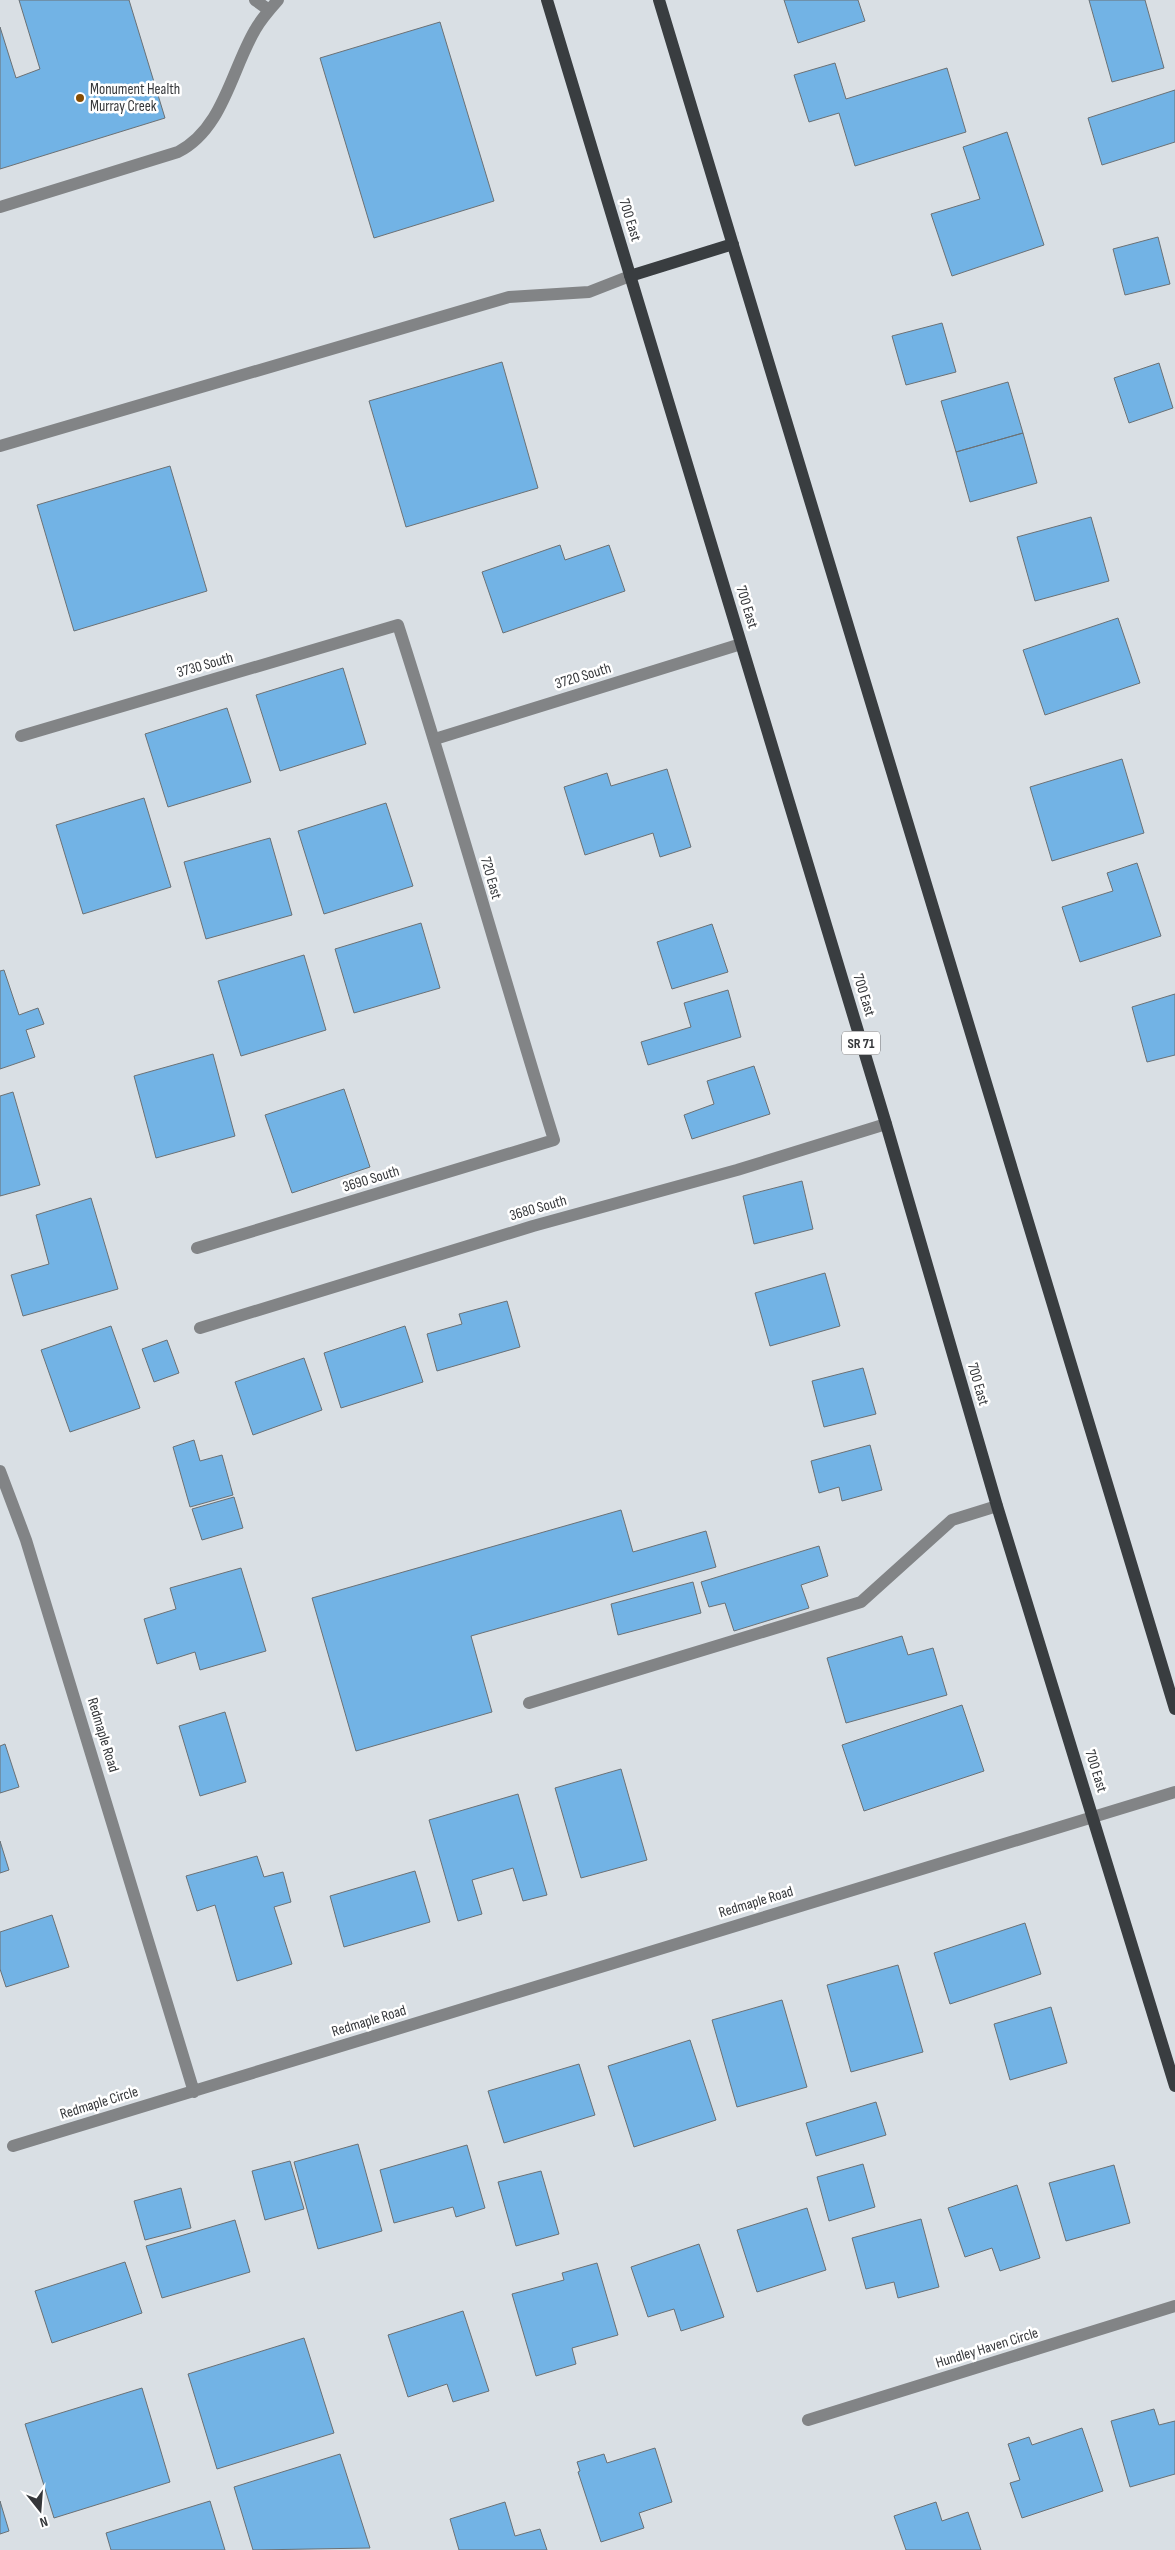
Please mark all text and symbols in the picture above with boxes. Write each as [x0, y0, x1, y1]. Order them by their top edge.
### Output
place label: Monument Health Murray Creek [90, 80, 180, 116]
marker: Monument Health Murray Creek [74, 92, 86, 104]
street label: 700 East [615, 196, 646, 244]
street label: 700 East [732, 583, 763, 631]
street label: 3730 South [175, 648, 235, 682]
street label: 3720 South [553, 659, 613, 693]
street label: 720 East [476, 855, 506, 902]
street label: 700 East [849, 971, 880, 1019]
road number: SR 71 [842, 1032, 880, 1054]
street label: 3690 South [340, 1161, 402, 1197]
street label: 3680 South [507, 1191, 569, 1225]
street label: 700 East [963, 1361, 993, 1408]
street label: Redmaple Road [83, 1695, 123, 1775]
street label: 700 East [1081, 1747, 1112, 1795]
street label: Redmaple Road [716, 1882, 796, 1922]
street label: Redmaple Road [329, 2001, 409, 2041]
street label: Redmaple Circle [58, 2082, 140, 2124]
street label: Hundley Haven Circle [933, 2323, 1041, 2373]
north arrow [15, 2485, 65, 2535]
text: N [38, 2513, 50, 2531]

